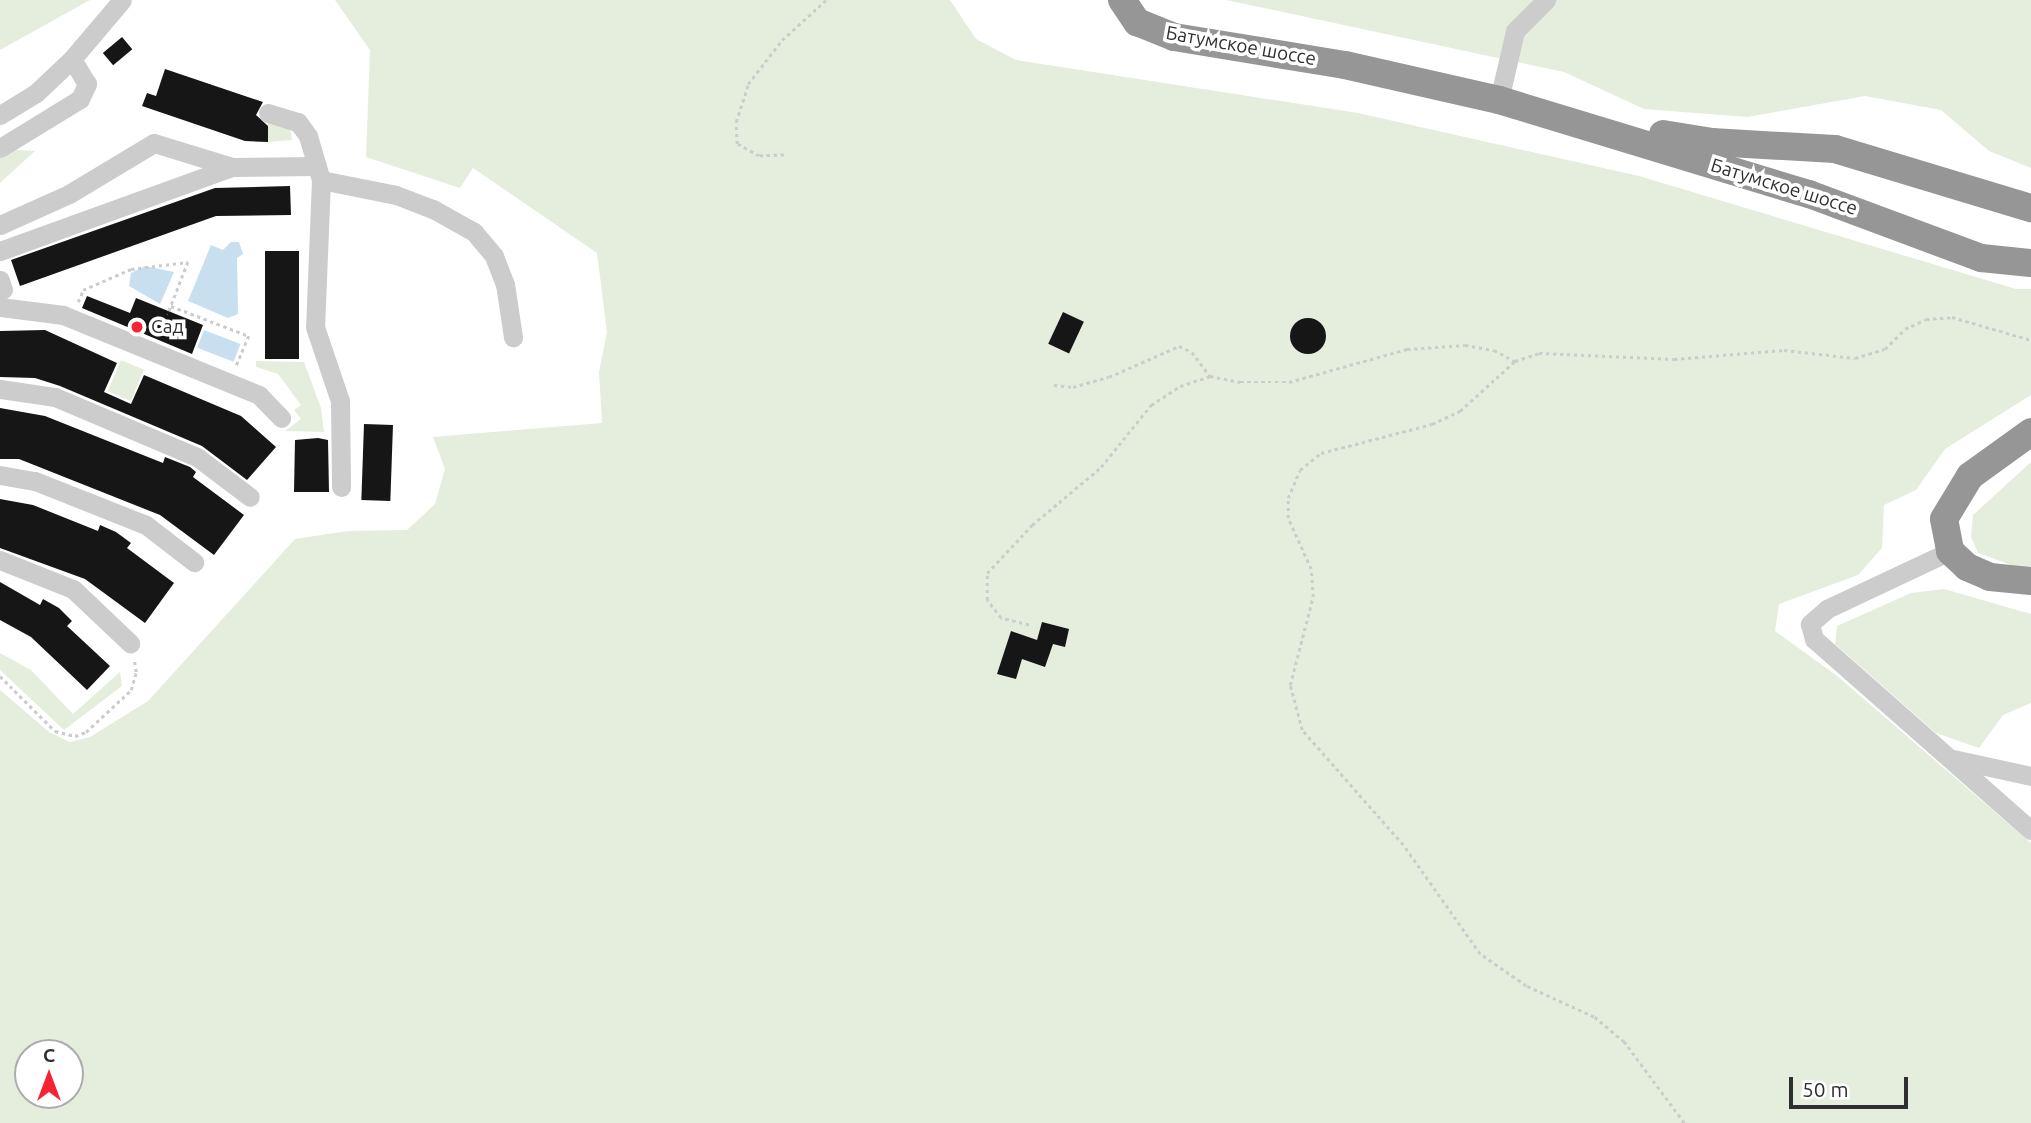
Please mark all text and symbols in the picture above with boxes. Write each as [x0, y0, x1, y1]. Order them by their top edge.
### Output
street label: Батумское шоссе [1164, 22, 1318, 70]
street label: Батумское шоссе [1708, 154, 1860, 220]
place label: Сад [151, 316, 184, 338]
marker: Сад [129, 319, 145, 335]
north arrow [14, 1039, 84, 1109]
text: С [43, 1044, 55, 1066]
scale bar [1793, 1064, 1912, 1108]
text: 50 m [1802, 1077, 1849, 1101]

